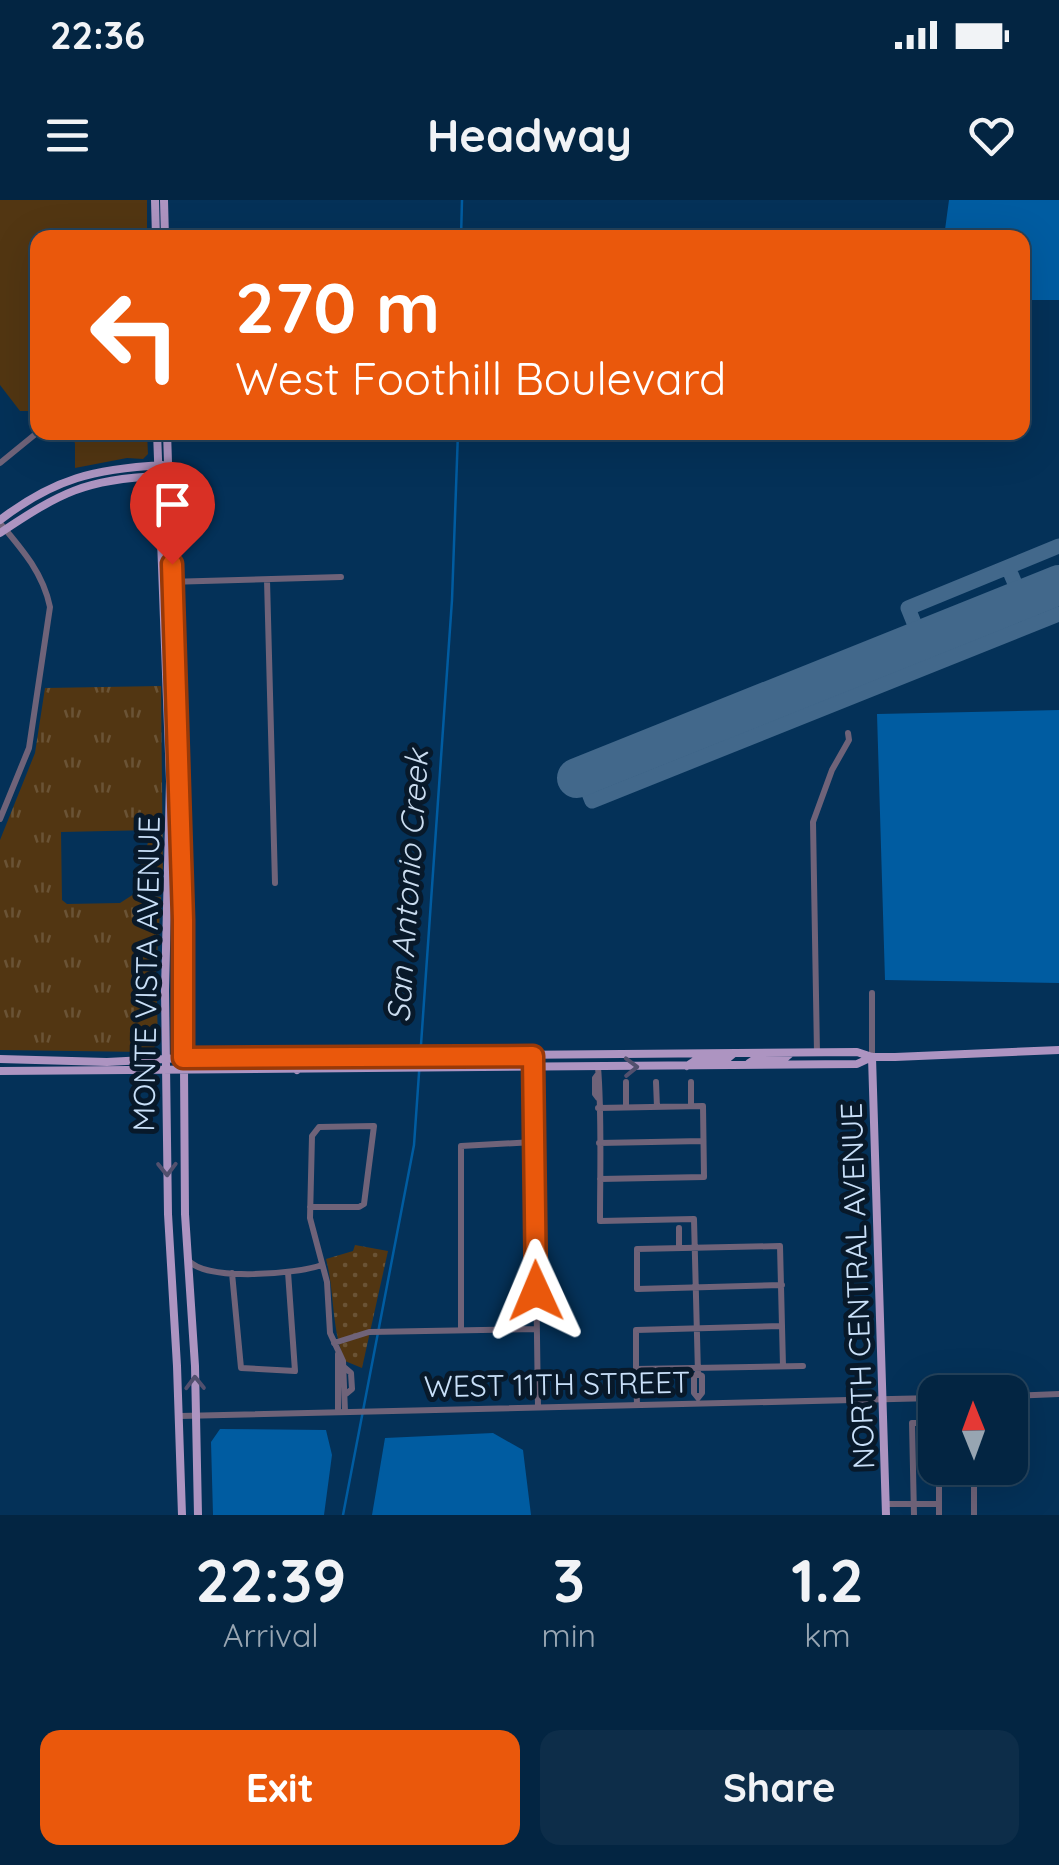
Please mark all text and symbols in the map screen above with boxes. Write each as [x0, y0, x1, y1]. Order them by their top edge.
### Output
text: 22:36 [50, 11, 145, 59]
text: Headway [427, 107, 632, 163]
icon: menu [40, 108, 95, 163]
icon: heart [964, 108, 1019, 163]
text: 270 m [235, 263, 440, 351]
icon: left [70, 270, 200, 400]
text: West Foothill Boulevard [235, 350, 726, 406]
pin [130, 462, 215, 565]
icon: arrive [145, 477, 200, 532]
water label: San Antonio Creek [378, 746, 437, 1024]
street label: MONTE VISTA AVENUE [124, 816, 168, 1132]
one-way arrow [623, 1056, 639, 1077]
street label: NORTH CENTRAL AVENUE [832, 1102, 882, 1470]
one-way arrow [156, 1162, 177, 1178]
position arrow [484, 1239, 588, 1343]
street label: WEST 11TH STREET [423, 1363, 691, 1405]
one-way arrow [184, 1374, 205, 1390]
north arrow [918, 1375, 1028, 1485]
map controls [918, 1375, 1028, 1485]
text: 22:39 [195, 1542, 346, 1617]
text: 3 [553, 1542, 585, 1617]
text: 1.2 [791, 1542, 864, 1617]
text: Arrival [223, 1615, 319, 1655]
text: min [542, 1615, 596, 1655]
text: km [804, 1615, 851, 1655]
button: Exit [40, 1730, 520, 1845]
button: Share [540, 1730, 1019, 1845]

